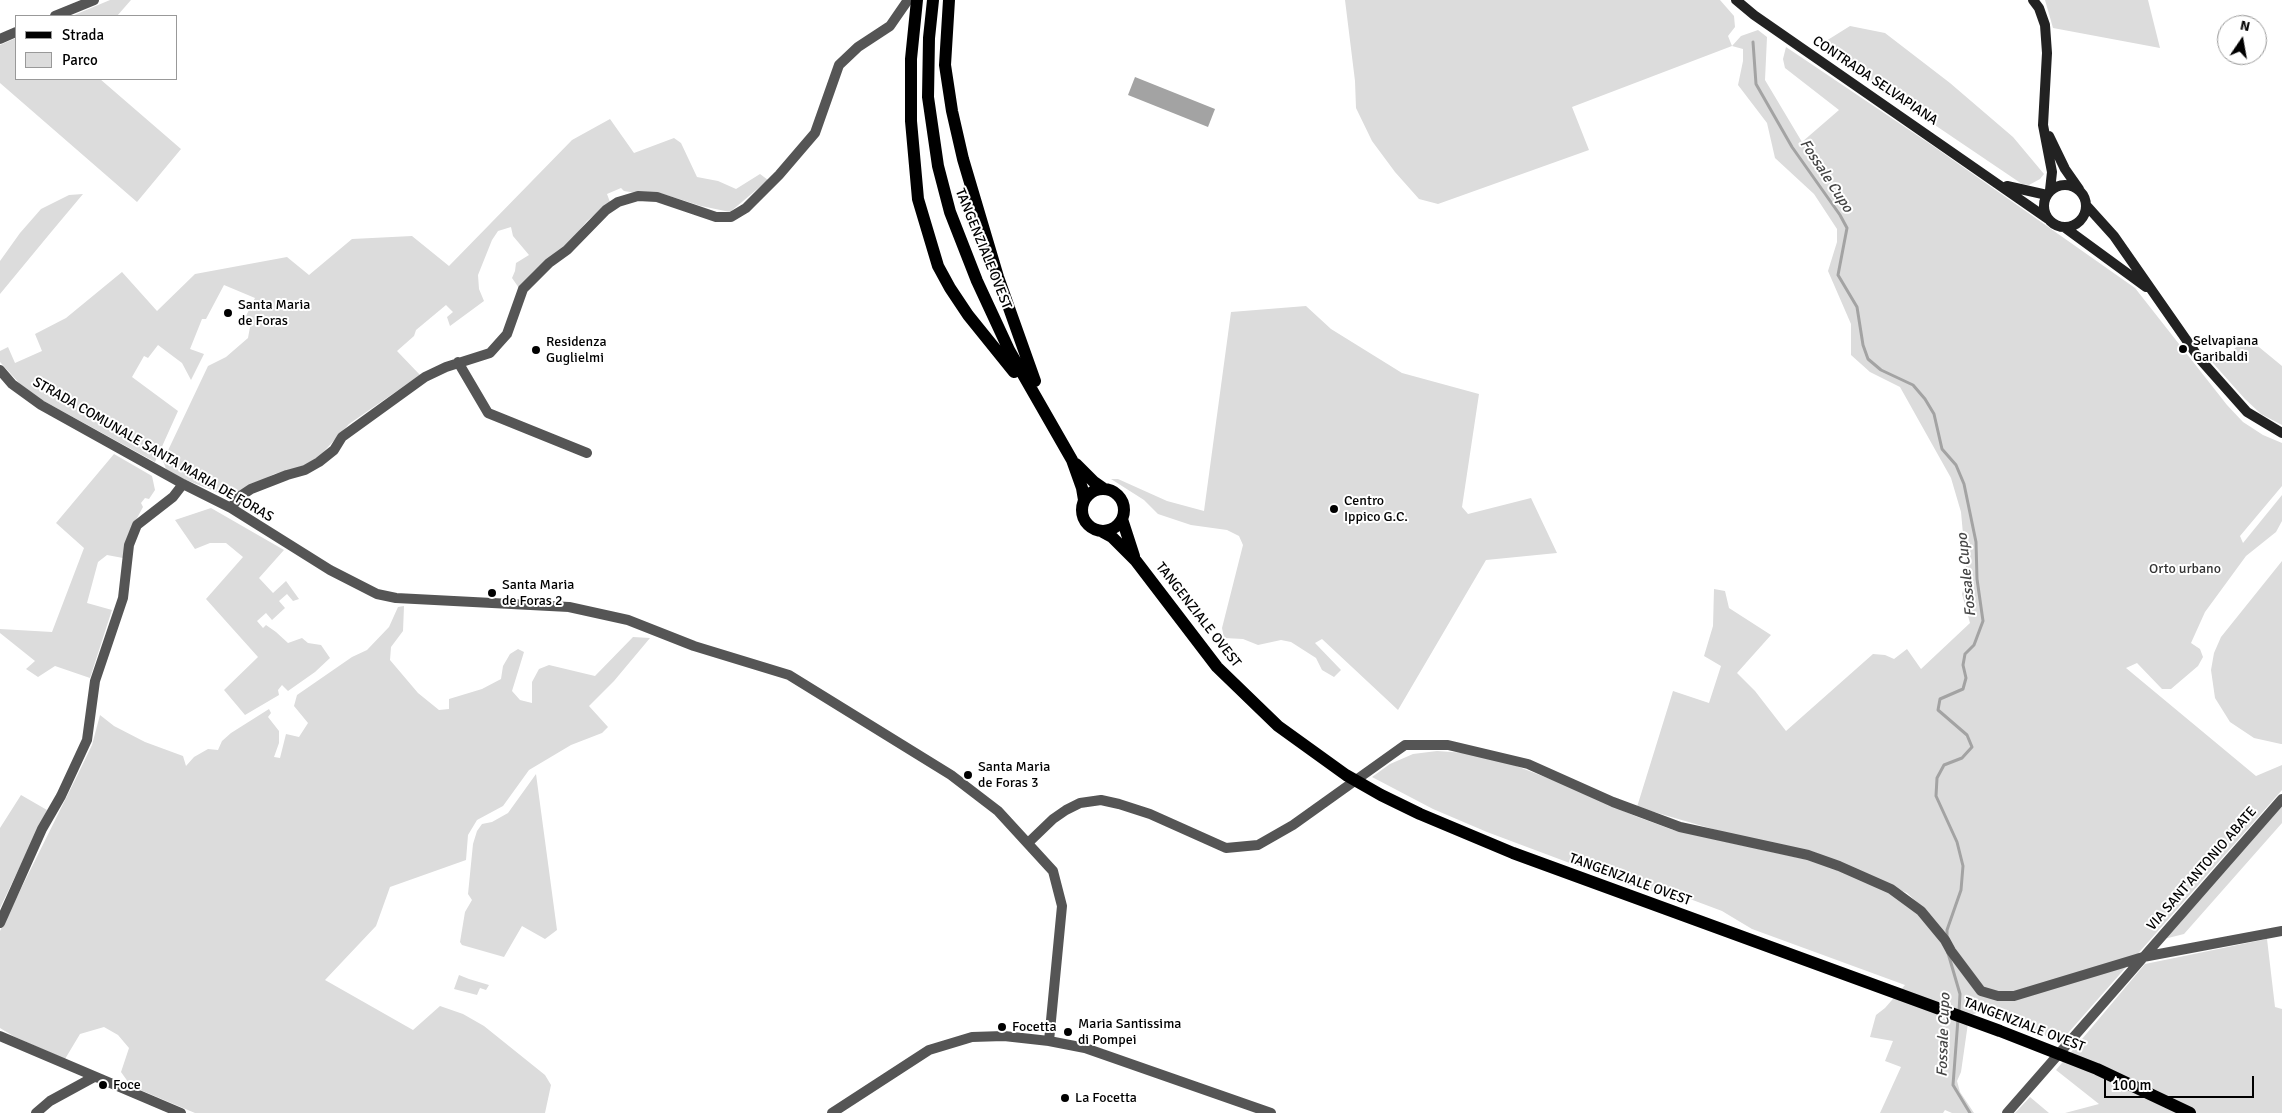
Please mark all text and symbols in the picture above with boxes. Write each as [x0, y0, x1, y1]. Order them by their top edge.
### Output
legend [15, 15, 178, 80]
north arrow [2217, 15, 2267, 65]
text: N [2238, 16, 2252, 35]
text: Strada [62, 26, 104, 44]
street label: CONTRADA SELVAPIANA [1809, 33, 1941, 129]
text: Parco [62, 51, 98, 69]
water label: Fossale Cupo [1796, 136, 1856, 216]
street label: TANGENZIALE OVEST [951, 186, 1015, 312]
place label: Santa Maria de Foras [238, 297, 310, 330]
marker: Santa Maria de Foras [222, 307, 234, 319]
place label: Selvapiana Garibaldi [2193, 333, 2258, 366]
place label: Residenza Guglielmi [546, 334, 607, 367]
marker: Selvapiana Garibaldi [2177, 343, 2189, 355]
marker: Residenza Guglielmi [530, 344, 542, 356]
street label: STRADA COMUNALE SANTA MARIA DE FORAS [30, 374, 276, 526]
place label: Centro Ippico G.C. [1344, 493, 1408, 526]
marker: Centro Ippico G.C. [1328, 503, 1340, 515]
water label: Fossale Cupo [1954, 532, 1980, 618]
street label: TANGENZIALE OVEST [1152, 559, 1244, 671]
park label: Orto urbano [2149, 561, 2221, 577]
place label: Santa Maria de Foras 2 [502, 577, 574, 610]
marker: Santa Maria de Foras 2 [486, 587, 498, 599]
place label: Santa Maria de Foras 3 [978, 759, 1050, 792]
marker: Santa Maria de Foras 3 [962, 769, 974, 781]
street label: VIA SANT'ANTONIO ABATE [2144, 804, 2260, 934]
street label: TANGENZIALE OVEST [1567, 850, 1693, 910]
water label: Fossale Cupo [1934, 993, 1954, 1077]
street label: TANGENZIALE OVEST [1961, 994, 2087, 1056]
place label: Maria Santissima di Pompei [1078, 1016, 1181, 1048]
place label: Focetta [1012, 1019, 1057, 1035]
marker: Focetta [996, 1021, 1008, 1033]
marker: Maria Santissima di Pompei [1062, 1026, 1074, 1038]
scale bar [2107, 1066, 2257, 1098]
text: 100 m [2112, 1076, 2152, 1094]
place label: Foce [113, 1077, 141, 1093]
marker: Foce [97, 1079, 109, 1091]
place label: La Focetta [1075, 1090, 1137, 1106]
marker: La Focetta [1059, 1092, 1071, 1104]

